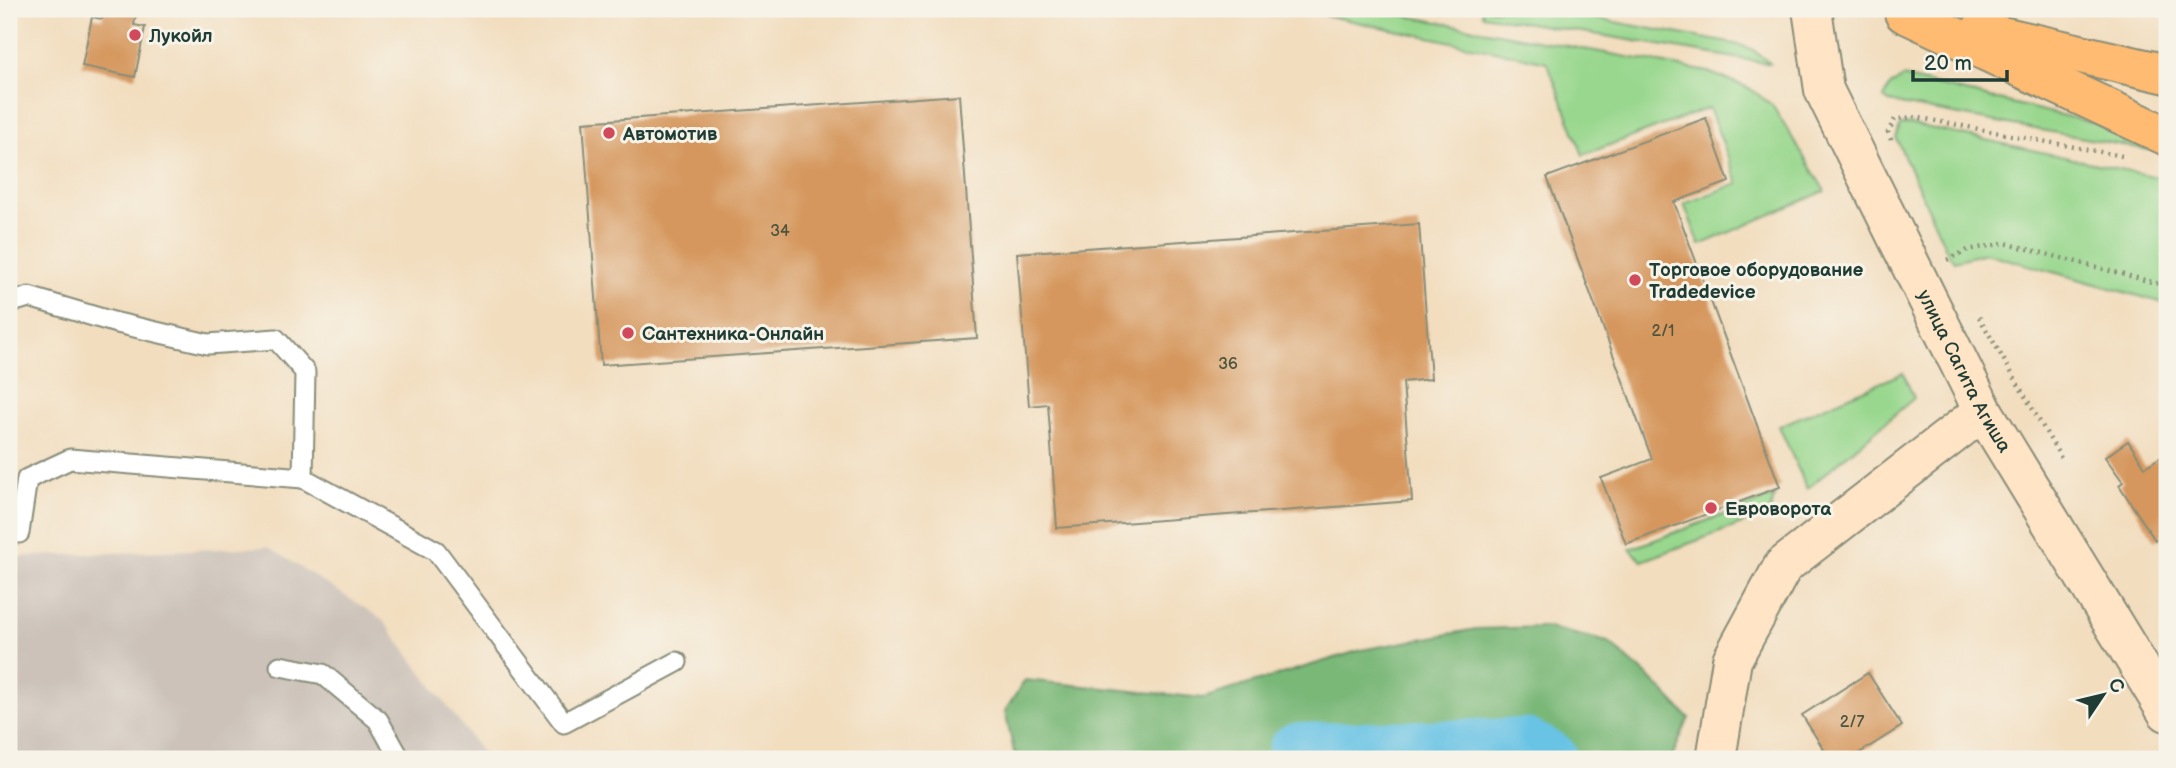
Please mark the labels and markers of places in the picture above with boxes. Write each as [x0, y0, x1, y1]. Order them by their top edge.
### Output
place label: Лукойл [148, 25, 213, 48]
marker: Лукойл [127, 27, 143, 43]
place label: Автомотив [622, 123, 718, 146]
marker: Автомотив [601, 125, 617, 141]
place label: Торговое оборудование Tradedevice [1649, 259, 1864, 304]
marker: Торговое оборудование Tradedevice [1627, 272, 1643, 288]
place label: Сантехника-Онлайн [642, 323, 824, 346]
marker: Сантехника-Онлайн [620, 325, 636, 341]
place label: Евроворота [1725, 498, 1832, 521]
marker: Евроворота [1703, 500, 1719, 516]

